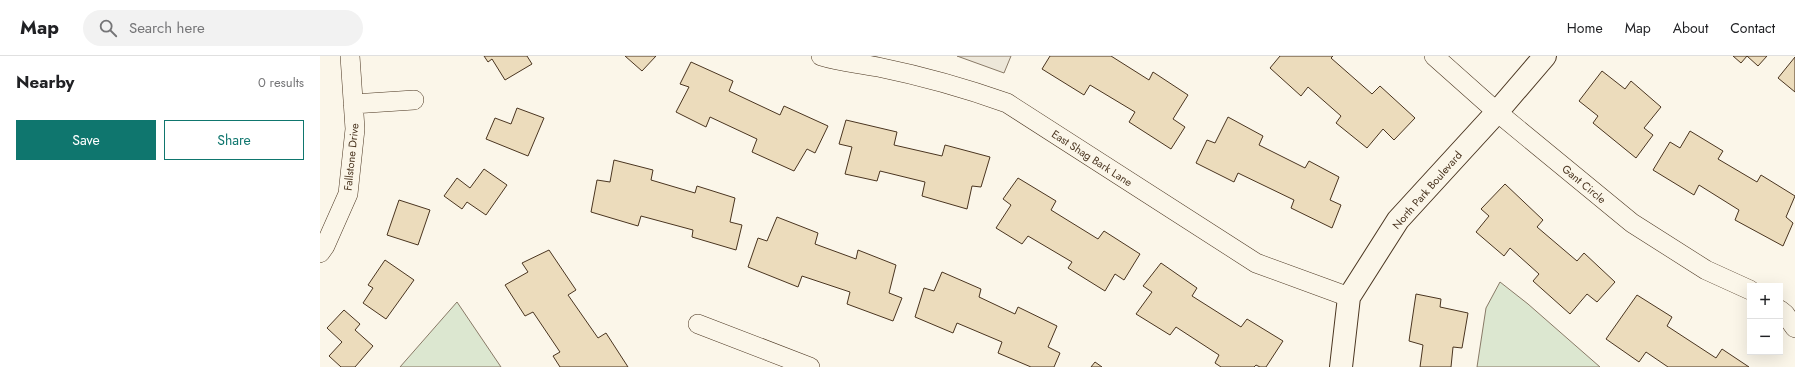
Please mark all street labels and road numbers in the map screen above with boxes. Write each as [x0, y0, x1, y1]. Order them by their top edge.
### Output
street label: Fallstone Drive [340, 122, 363, 192]
street label: East Shag Bark Lane [1048, 126, 1136, 190]
street label: North Park Boulevard [1388, 147, 1466, 233]
street label: Gant Circle [1559, 161, 1610, 207]

